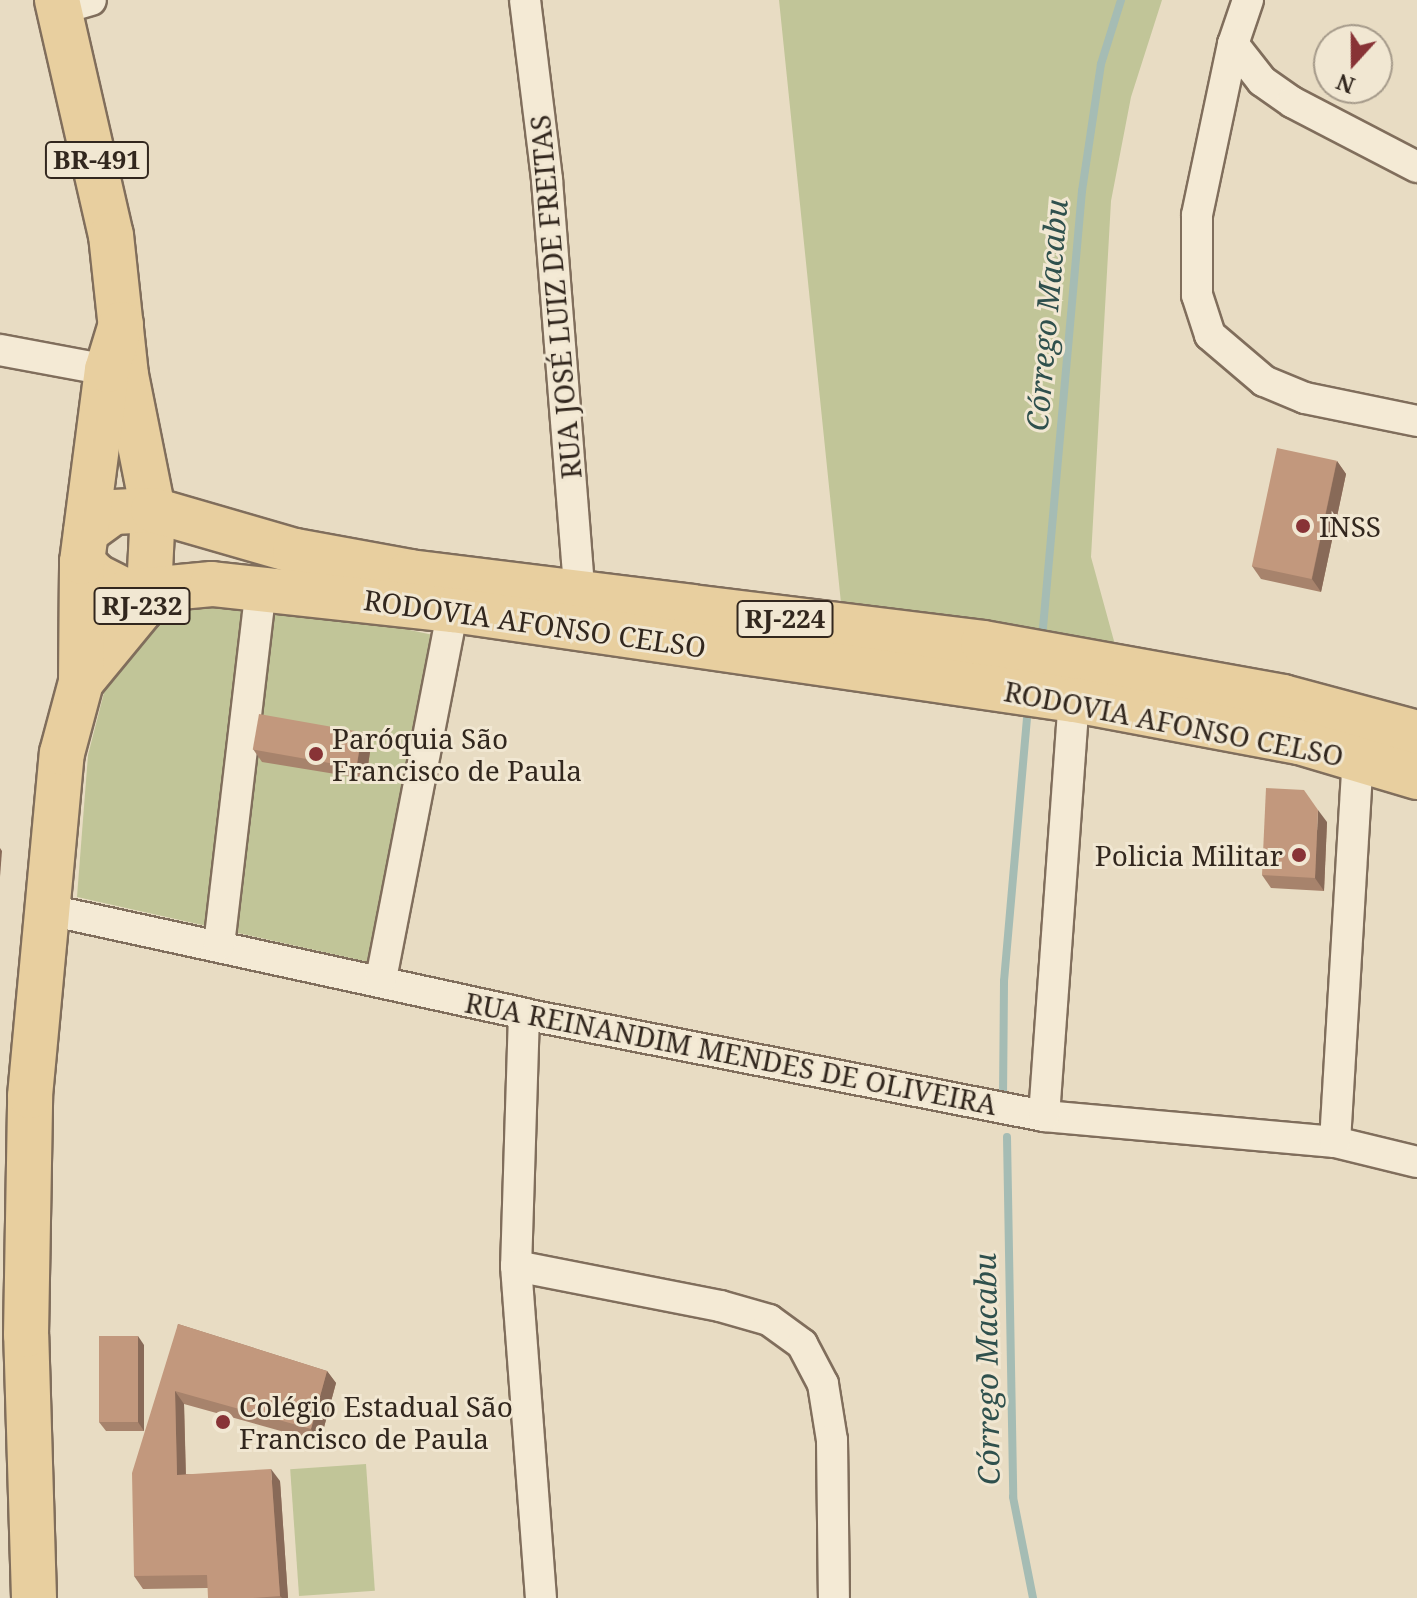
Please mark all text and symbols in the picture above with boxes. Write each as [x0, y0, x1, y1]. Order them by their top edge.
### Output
north arrow [1313, 24, 1393, 104]
text: N [1332, 67, 1359, 102]
street label: RUA JOSÉ LUIZ DE FREITAS [522, 114, 588, 480]
road number: BR-491 [43, 138, 151, 182]
water label: Córrego Macabu [1019, 198, 1075, 432]
place label: INSS [1319, 509, 1381, 543]
marker: INSS [1294, 517, 1312, 535]
street label: RODOVIA AFONSO CELSO [362, 582, 708, 664]
road number: RJ-232 [92, 584, 192, 628]
road number: RJ-224 [735, 597, 835, 641]
street label: RODOVIA AFONSO CELSO [1001, 674, 1347, 772]
place label: Paróquia São Francisco de Paula [332, 721, 582, 787]
marker: Paróquia São Francisco de Paula [307, 745, 325, 763]
place label: Policia Militar [1095, 838, 1283, 872]
marker: Policia Militar [1290, 846, 1308, 864]
street label: RUA REINANDIM MENDES DE OLIVEIRA [462, 985, 1000, 1121]
water label: Córrego Macabu [967, 1253, 1007, 1485]
place label: Colégio Estadual São Francisco de Paula [239, 1389, 513, 1455]
marker: Colégio Estadual São Francisco de Paula [214, 1413, 232, 1431]

